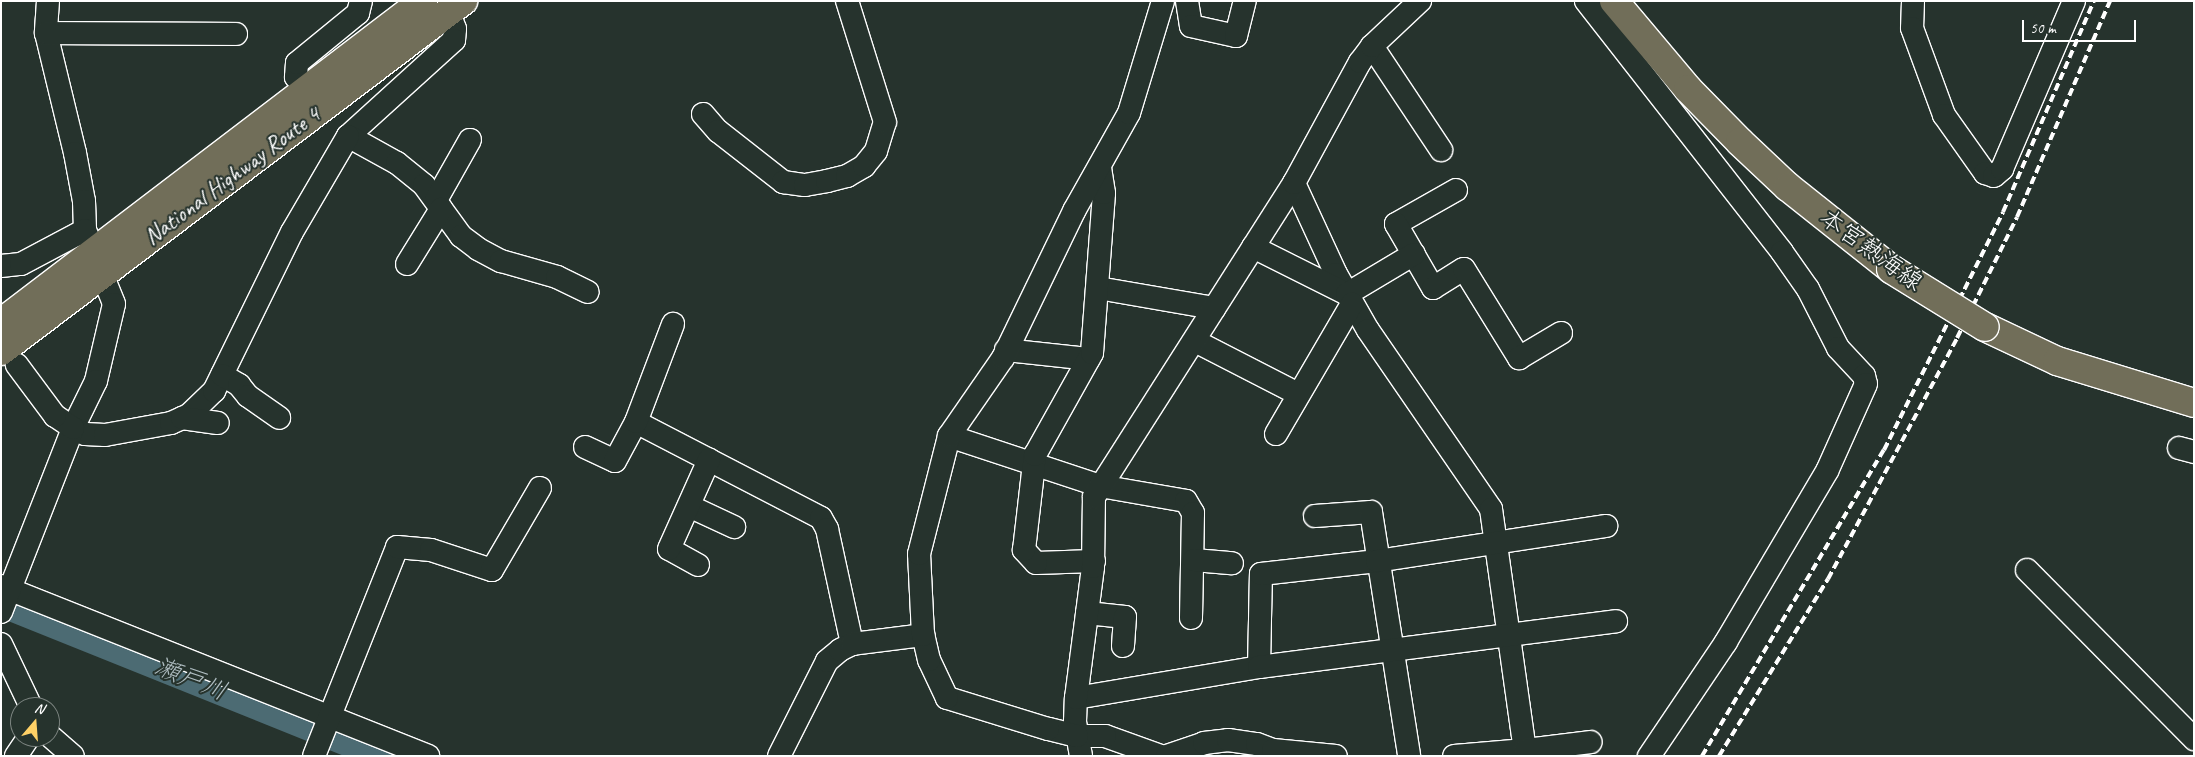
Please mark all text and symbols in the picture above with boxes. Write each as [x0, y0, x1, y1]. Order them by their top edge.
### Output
scale bar [2025, 10, 2139, 42]
text: 50 m [2030, 19, 2056, 38]
street label: National Highway Route 4 [138, 100, 326, 252]
street label: 本宮熱海線 [1814, 203, 1928, 297]
water label: 瀬戸川 [151, 651, 231, 707]
north arrow [10, 697, 60, 747]
text: N [33, 699, 46, 718]

